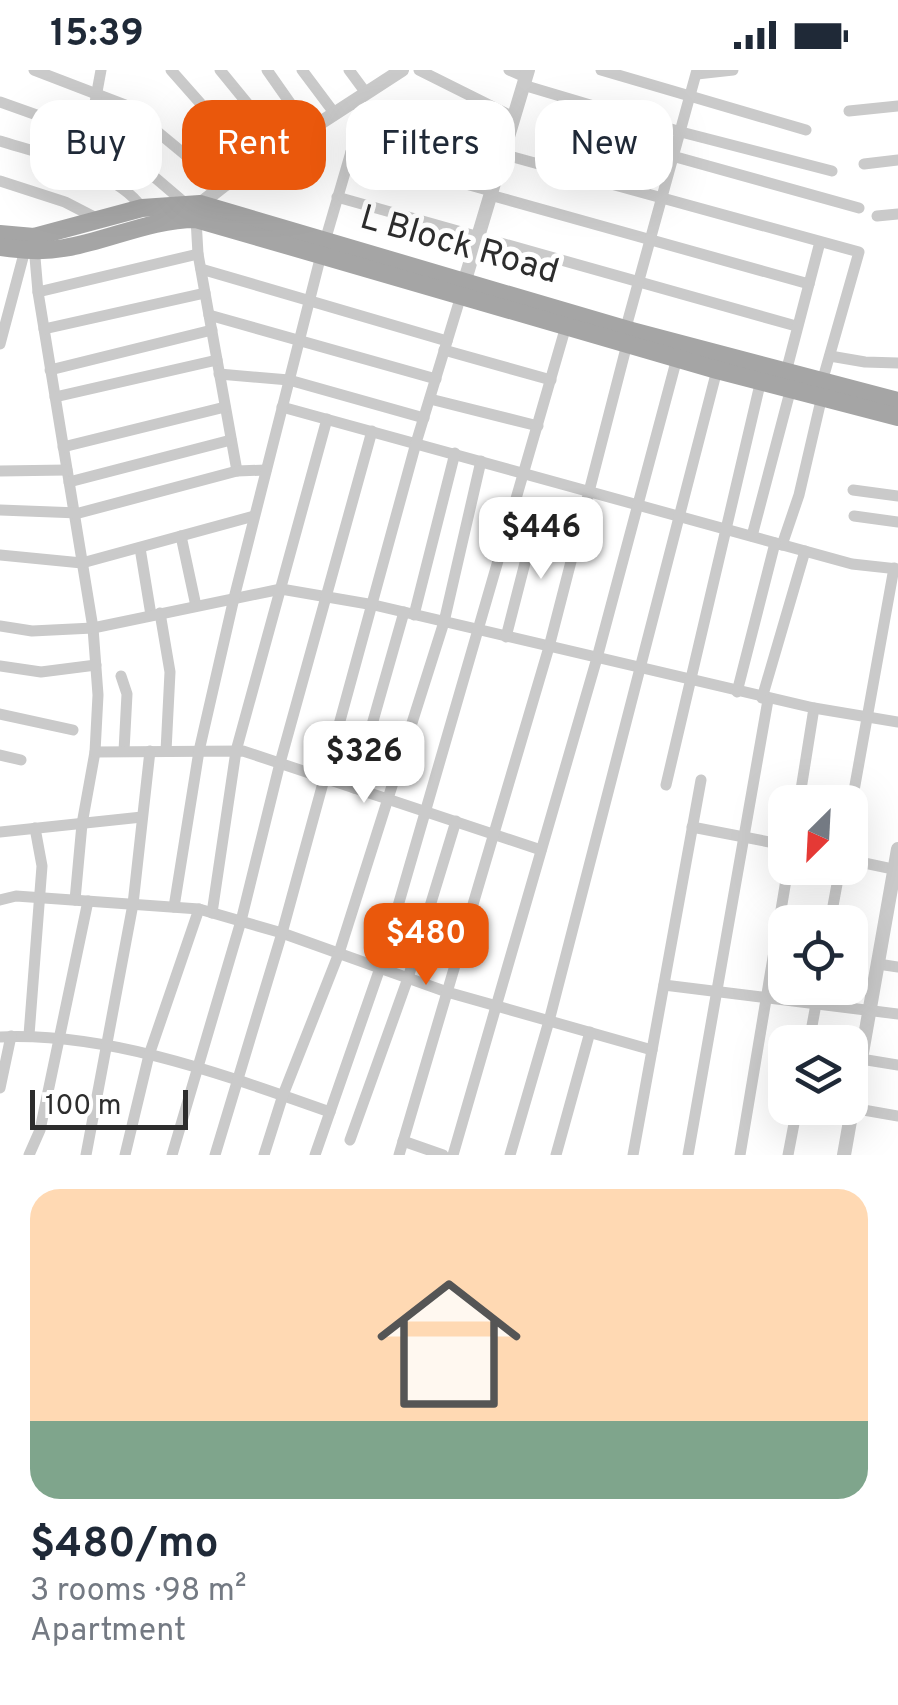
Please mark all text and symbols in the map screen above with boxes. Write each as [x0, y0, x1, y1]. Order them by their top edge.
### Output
text: 15:39 [50, 11, 144, 60]
chip: Buy [30, 100, 162, 190]
chip: Rent [182, 100, 326, 190]
chip: Filters [346, 100, 515, 190]
chip: New [535, 100, 673, 190]
street label: L Block Road [355, 197, 563, 295]
pin: $446 [482, 497, 600, 582]
text: $446 [501, 509, 581, 549]
pin: $326 [305, 721, 423, 806]
text: $326 [325, 733, 403, 773]
north arrow [768, 785, 868, 885]
map controls [768, 785, 868, 1125]
pin: $480 [367, 903, 485, 988]
button: locate [768, 905, 868, 1005]
text: $480 [386, 915, 466, 955]
button: layers [768, 1025, 868, 1125]
scale bar [30, 1085, 188, 1130]
text: 100 m [45, 1089, 121, 1125]
icon: home [359, 1254, 539, 1434]
text: $480/mo [30, 1519, 219, 1572]
text: 3 rooms · 98 m² [30, 1572, 247, 1612]
text: Apartment [30, 1612, 186, 1652]

